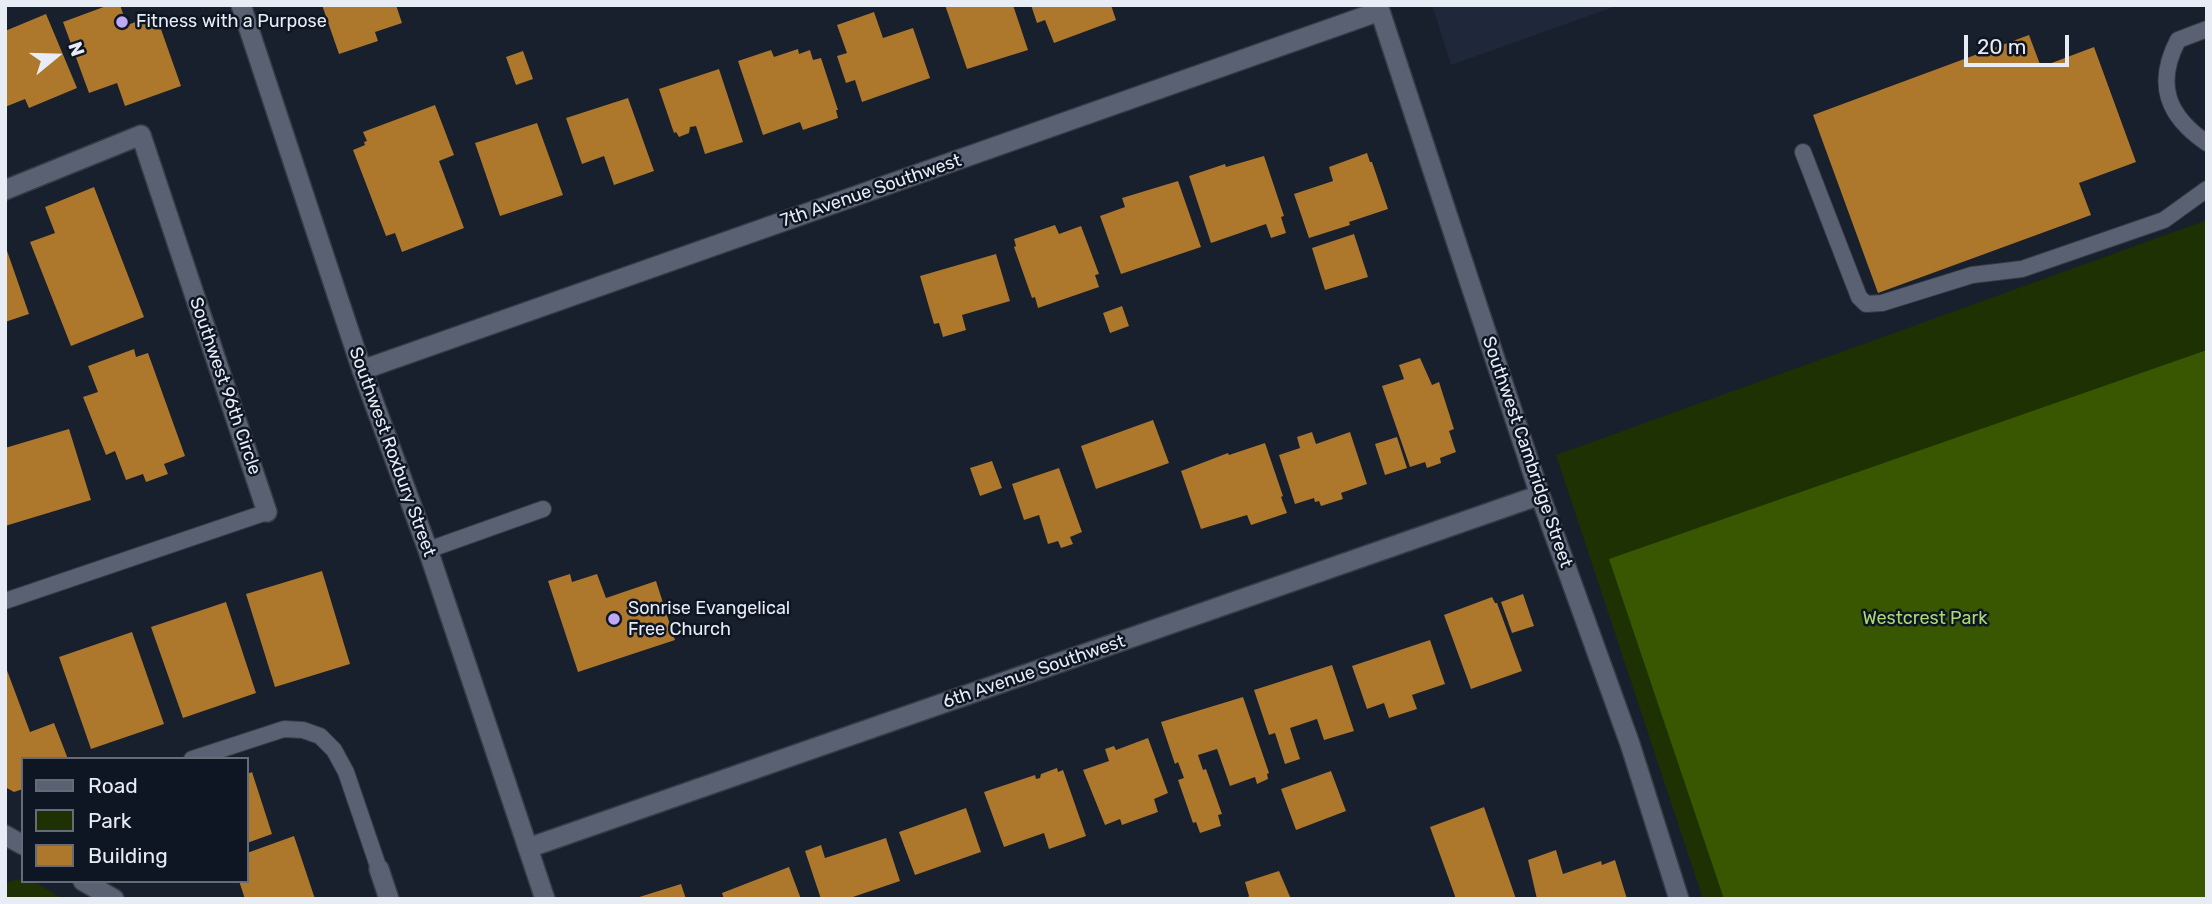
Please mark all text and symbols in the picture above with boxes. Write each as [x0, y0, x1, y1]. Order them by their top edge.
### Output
place label: Fitness with a Purpose [136, 11, 327, 33]
marker: Fitness with a Purpose [114, 14, 130, 30]
north arrow [21, 21, 91, 91]
scale bar [1967, 21, 2072, 65]
text: 20 m [1977, 34, 2026, 59]
text: N [63, 39, 89, 59]
street label: 7th Avenue Southwest [778, 150, 964, 232]
street label: Southwest 96th Circle [184, 294, 266, 478]
street label: Southwest Cambridge Street [1477, 334, 1577, 570]
street label: Southwest Roxbury Street [344, 344, 440, 560]
place label: Sonrise Evangelical Free Church [628, 598, 790, 640]
park label: Westcrest Park [1862, 608, 1988, 630]
marker: Sonrise Evangelical Free Church [606, 611, 622, 627]
street label: 6th Avenue Southwest [940, 631, 1128, 713]
legend [21, 757, 248, 883]
text: Road [88, 773, 138, 798]
text: Park [88, 808, 132, 833]
text: Building [88, 843, 168, 868]

